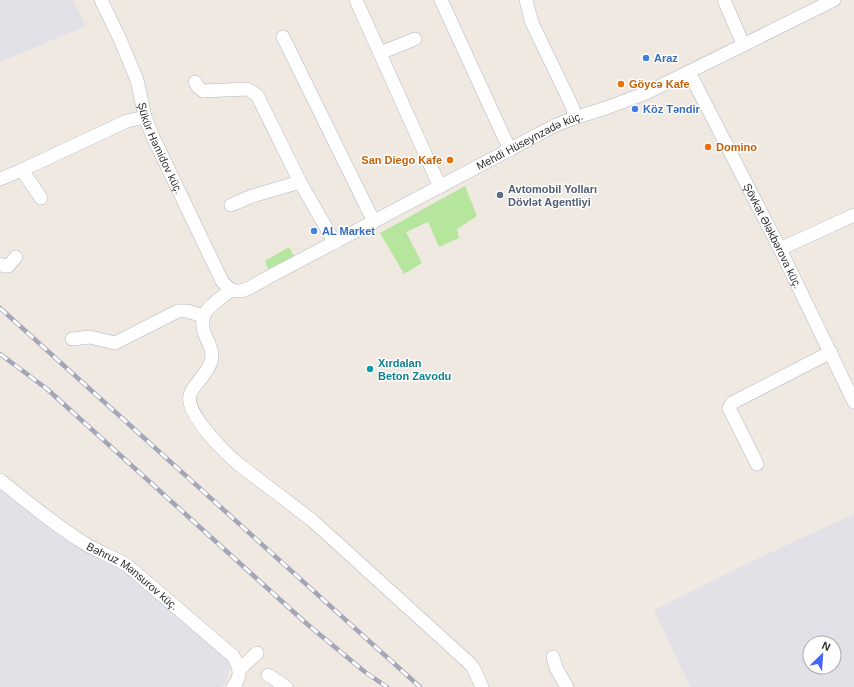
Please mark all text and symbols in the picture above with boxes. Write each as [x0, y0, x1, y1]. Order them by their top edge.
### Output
place label: Araz [654, 52, 678, 64]
marker: Araz [641, 53, 651, 63]
place label: Göycə Kafe [629, 78, 690, 90]
marker: Göycə Kafe [616, 79, 626, 89]
street label: Şükür Həmidov küç. [136, 101, 185, 196]
place label: Köz Təndir [643, 103, 701, 115]
marker: Köz Təndir [630, 104, 640, 114]
street label: Mehdi Hüseynzadə küç. [474, 110, 584, 172]
place label: Domino [716, 141, 757, 153]
marker: Domino [703, 142, 713, 152]
place label: San Diego Kafe [361, 154, 442, 166]
marker: San Diego Kafe [445, 155, 455, 165]
street label: Şövkət Ələkbərova küç. [741, 181, 804, 290]
place label: Avtomobil Yolları Dövlət Agentliyi [508, 183, 597, 208]
marker: Avtomobil Yolları Dövlət Agentliyi [495, 190, 505, 200]
place label: AL Market [322, 225, 375, 237]
marker: AL Market [309, 226, 319, 236]
place label: Xırdalan Beton Zavodu [378, 357, 451, 382]
marker: Xırdalan Beton Zavodu [365, 364, 375, 374]
street label: Bəhruz Mənsurov küç. [85, 540, 181, 612]
north arrow [802, 635, 842, 675]
text: N [820, 639, 832, 653]

